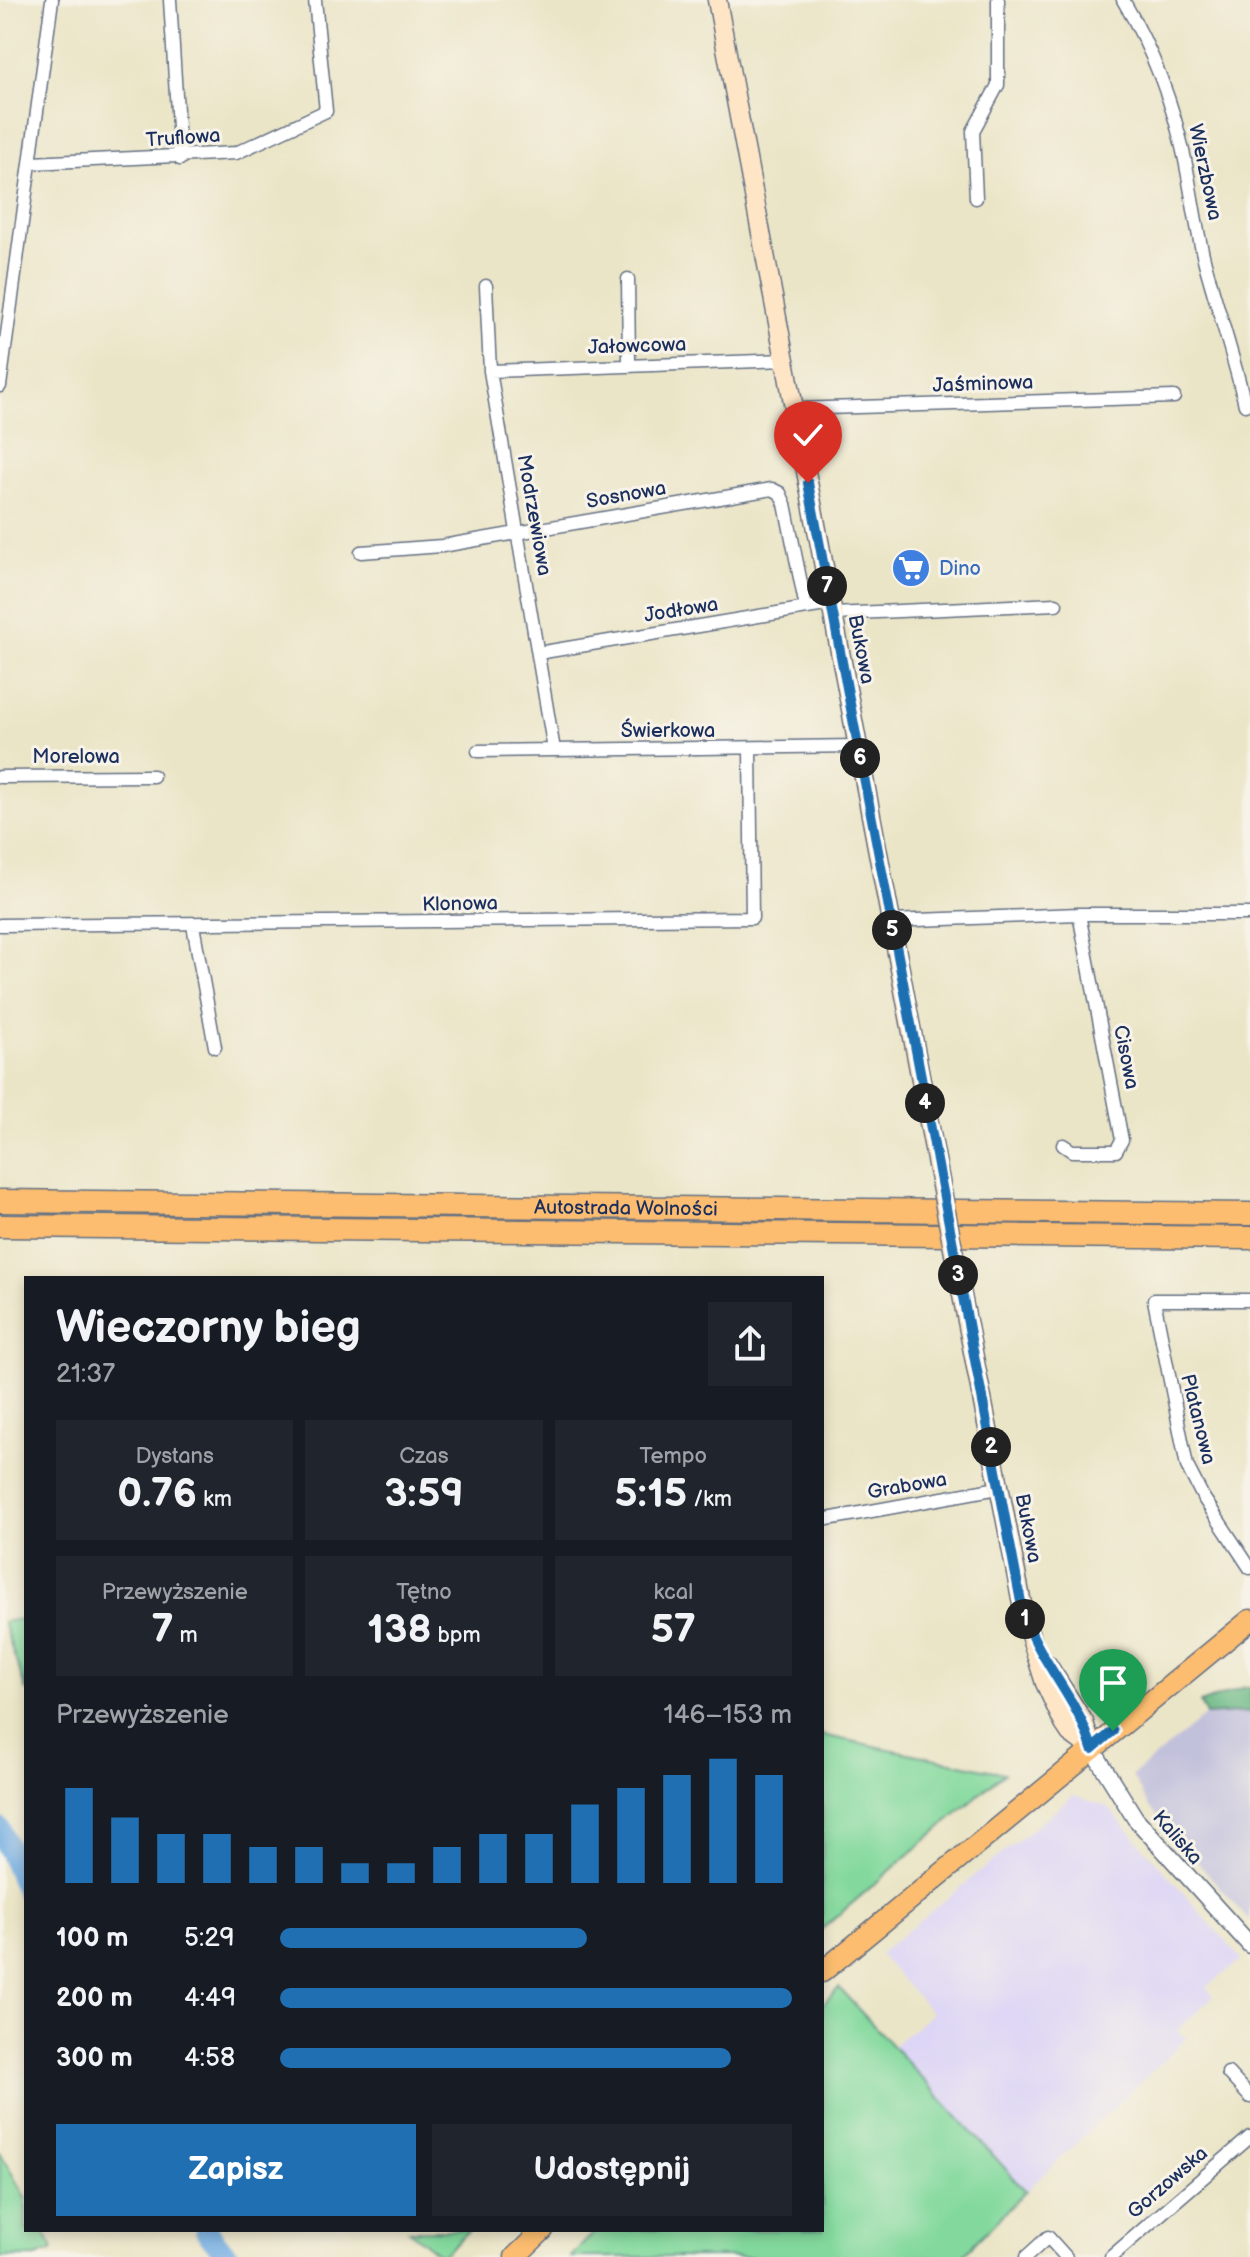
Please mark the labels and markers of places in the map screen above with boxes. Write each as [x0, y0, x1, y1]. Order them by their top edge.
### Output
pin [774, 401, 842, 483]
supermarket icon: Dino [890, 547, 932, 589]
place label: Dino [939, 557, 981, 581]
pin: 7 [807, 566, 847, 606]
pin: 6 [840, 738, 880, 778]
pin: 5 [872, 910, 912, 950]
pin: 4 [905, 1083, 945, 1123]
pin: 3 [938, 1255, 978, 1295]
pin: 2 [971, 1427, 1011, 1467]
pin: 1 [1005, 1599, 1045, 1639]
pin [1079, 1649, 1147, 1731]

